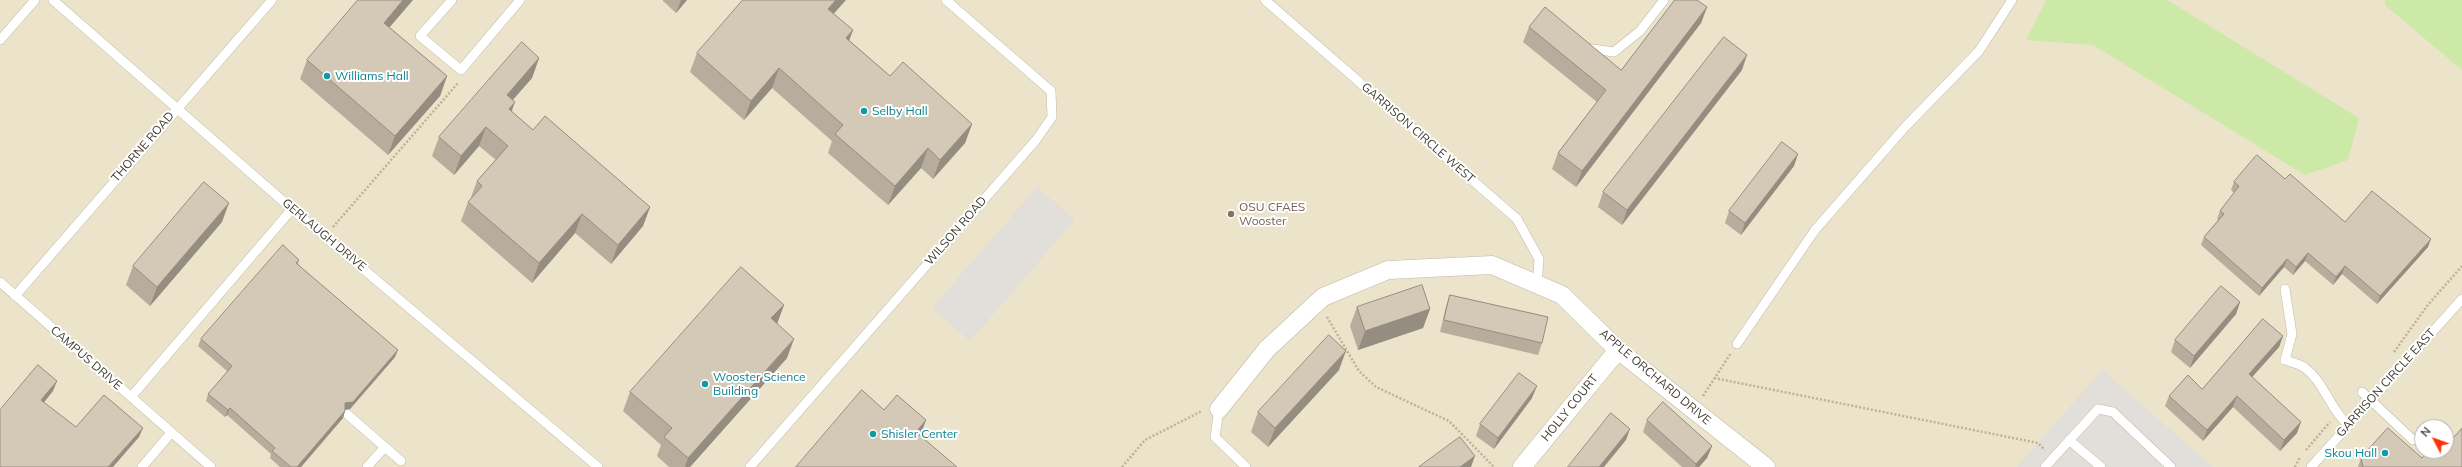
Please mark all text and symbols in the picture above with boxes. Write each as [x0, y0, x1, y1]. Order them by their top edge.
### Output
place label: Williams Hall [335, 69, 409, 83]
marker: Williams Hall [322, 71, 332, 81]
street label: GARRISON CIRCLE WEST [1358, 80, 1478, 186]
place label: Selby Hall [872, 104, 928, 118]
marker: Selby Hall [859, 106, 869, 116]
street label: THORNE ROAD [109, 109, 177, 185]
street label: WILSON ROAD [922, 194, 990, 268]
street label: GERLAUGH DRIVE [279, 196, 369, 274]
place label: OSU CFAES Wooster [1239, 200, 1305, 228]
marker: OSU CFAES Wooster [1226, 209, 1236, 219]
street label: CAMPUS DRIVE [47, 323, 125, 393]
street label: APPLE ORCHARD DRIVE [1596, 326, 1714, 428]
street label: GARRISON CIRCLE EAST [2334, 326, 2438, 440]
place label: Wooster Science Building [713, 370, 806, 398]
street label: HOLLY COURT [1539, 372, 1601, 444]
marker: Wooster Science Building [700, 379, 710, 389]
north arrow [2414, 419, 2454, 459]
place label: Shisler Center [881, 427, 958, 441]
marker: Shisler Center [868, 429, 878, 439]
place label: Skou Hall [2324, 446, 2377, 460]
marker: Skou Hall [2380, 448, 2390, 458]

